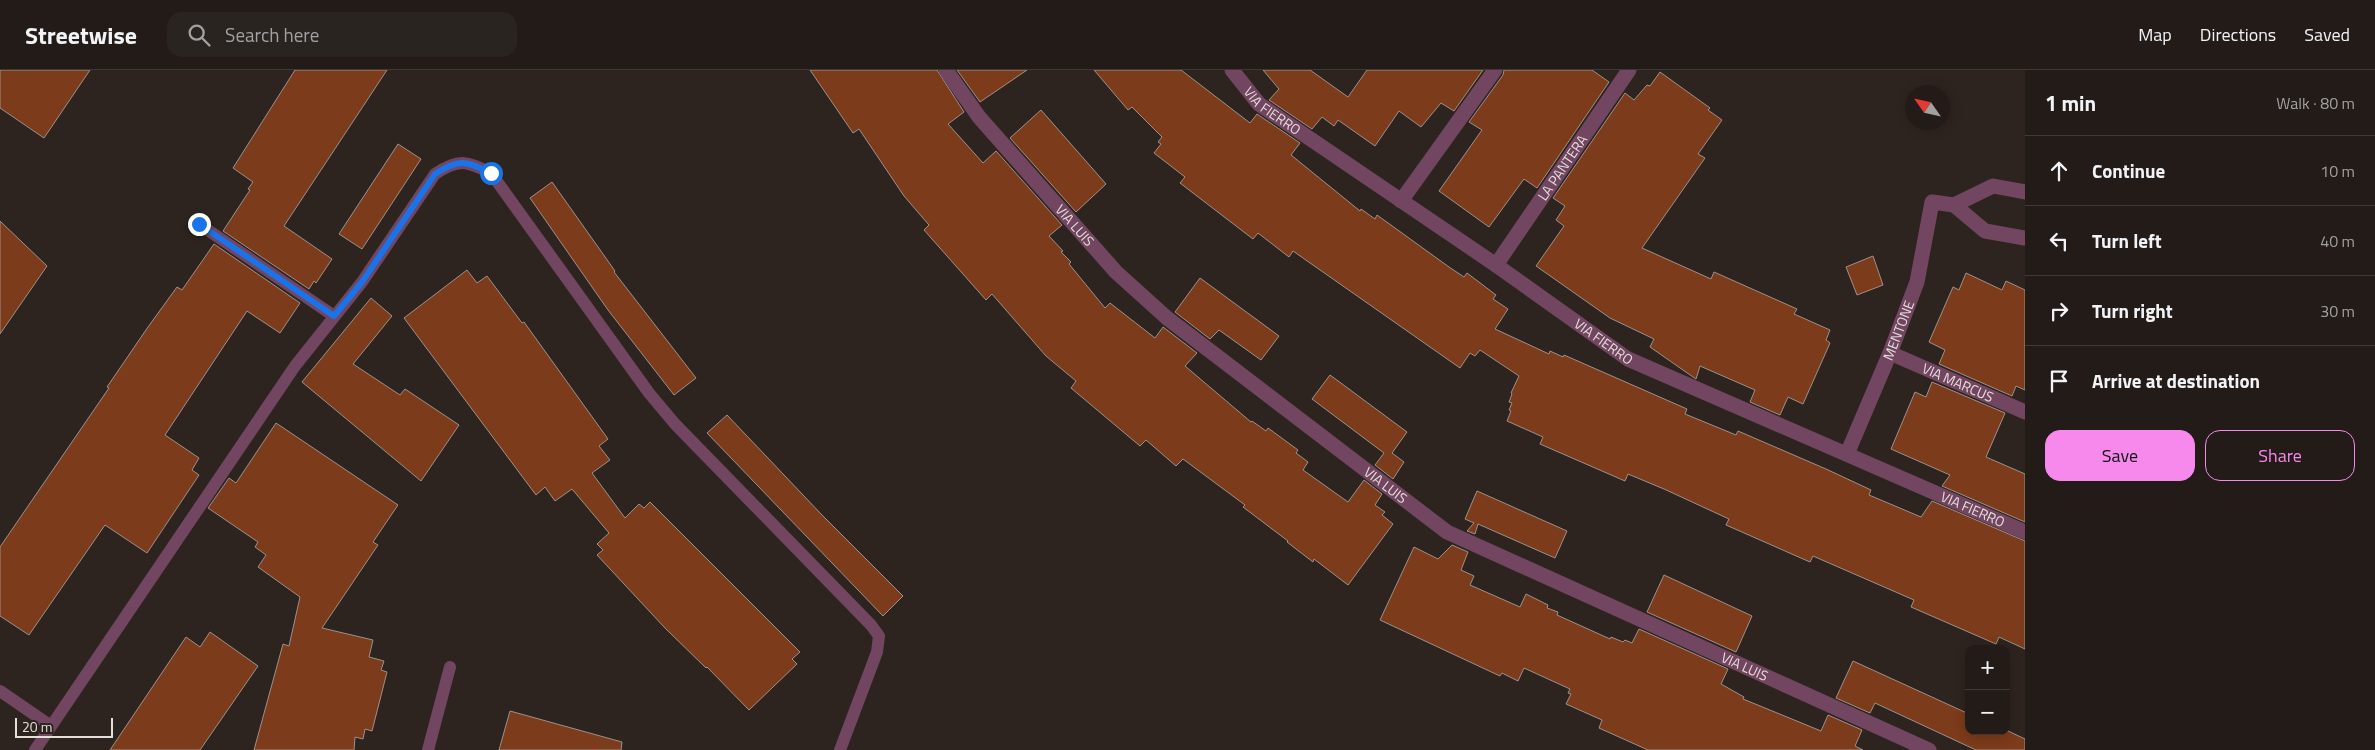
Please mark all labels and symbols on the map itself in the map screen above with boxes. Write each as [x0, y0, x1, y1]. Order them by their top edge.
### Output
street label: VIA FIERRO [1239, 82, 1305, 140]
north arrow [1905, 85, 1950, 130]
street label: LA PANTERA [1532, 129, 1592, 204]
route start [480, 162, 503, 185]
street label: VIA LUIS [1051, 199, 1099, 251]
route end [188, 213, 211, 236]
street label: MENTONE [1877, 297, 1919, 363]
street label: VIA FIERRO [1570, 313, 1638, 370]
street label: VIA MARCUS [1919, 357, 1997, 407]
street label: VIA LUIS [1360, 461, 1412, 508]
street label: VIA FIERRO [1937, 486, 2008, 532]
street label: VIA LUIS [1718, 646, 1772, 686]
scale bar [15, 715, 112, 738]

